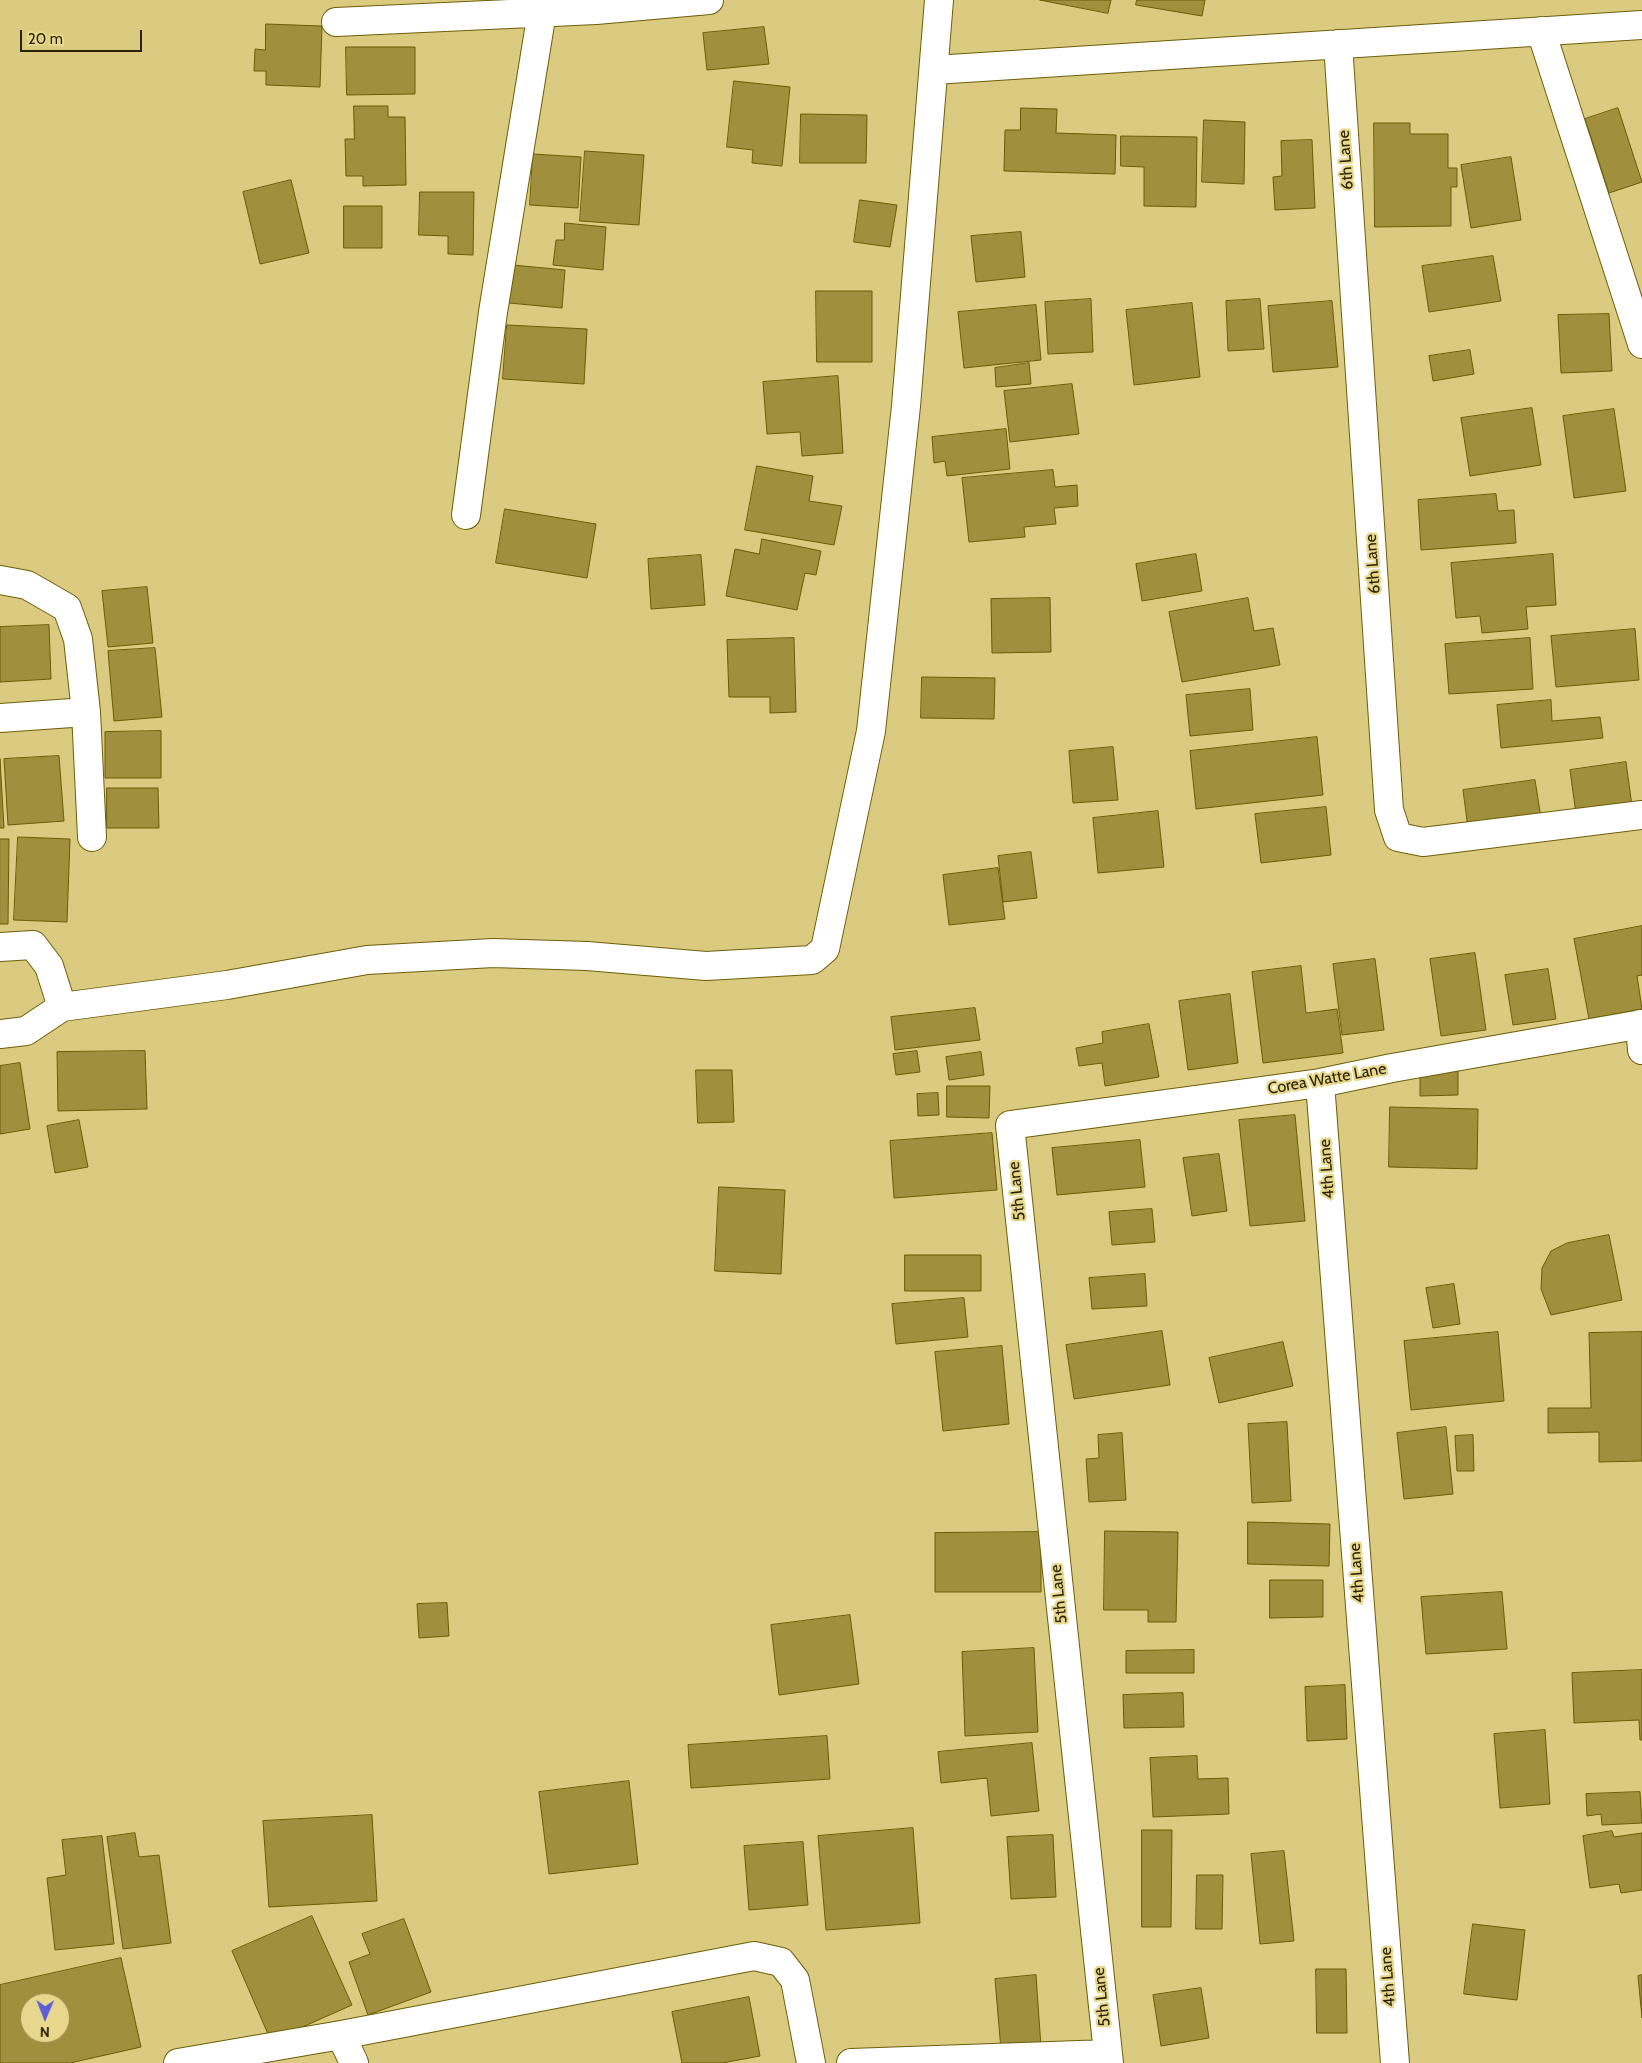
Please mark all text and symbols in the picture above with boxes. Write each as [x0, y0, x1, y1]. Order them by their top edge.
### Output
scale bar [22, 20, 145, 52]
text: 20 m [28, 30, 63, 48]
street label: 6th Lane [1334, 130, 1358, 190]
street label: 6th Lane [1361, 534, 1385, 594]
street label: Corea Watte Lane [1266, 1059, 1388, 1099]
street label: 4th Lane [1315, 1139, 1339, 1199]
street label: 5th Lane [1004, 1161, 1030, 1221]
street label: 4th Lane [1345, 1543, 1369, 1603]
street label: 5th Lane [1046, 1564, 1072, 1624]
street label: 4th Lane [1376, 1947, 1400, 2007]
street label: 5th Lane [1089, 1967, 1115, 2027]
north arrow [20, 1993, 70, 2043]
text: N [40, 2023, 50, 2041]

